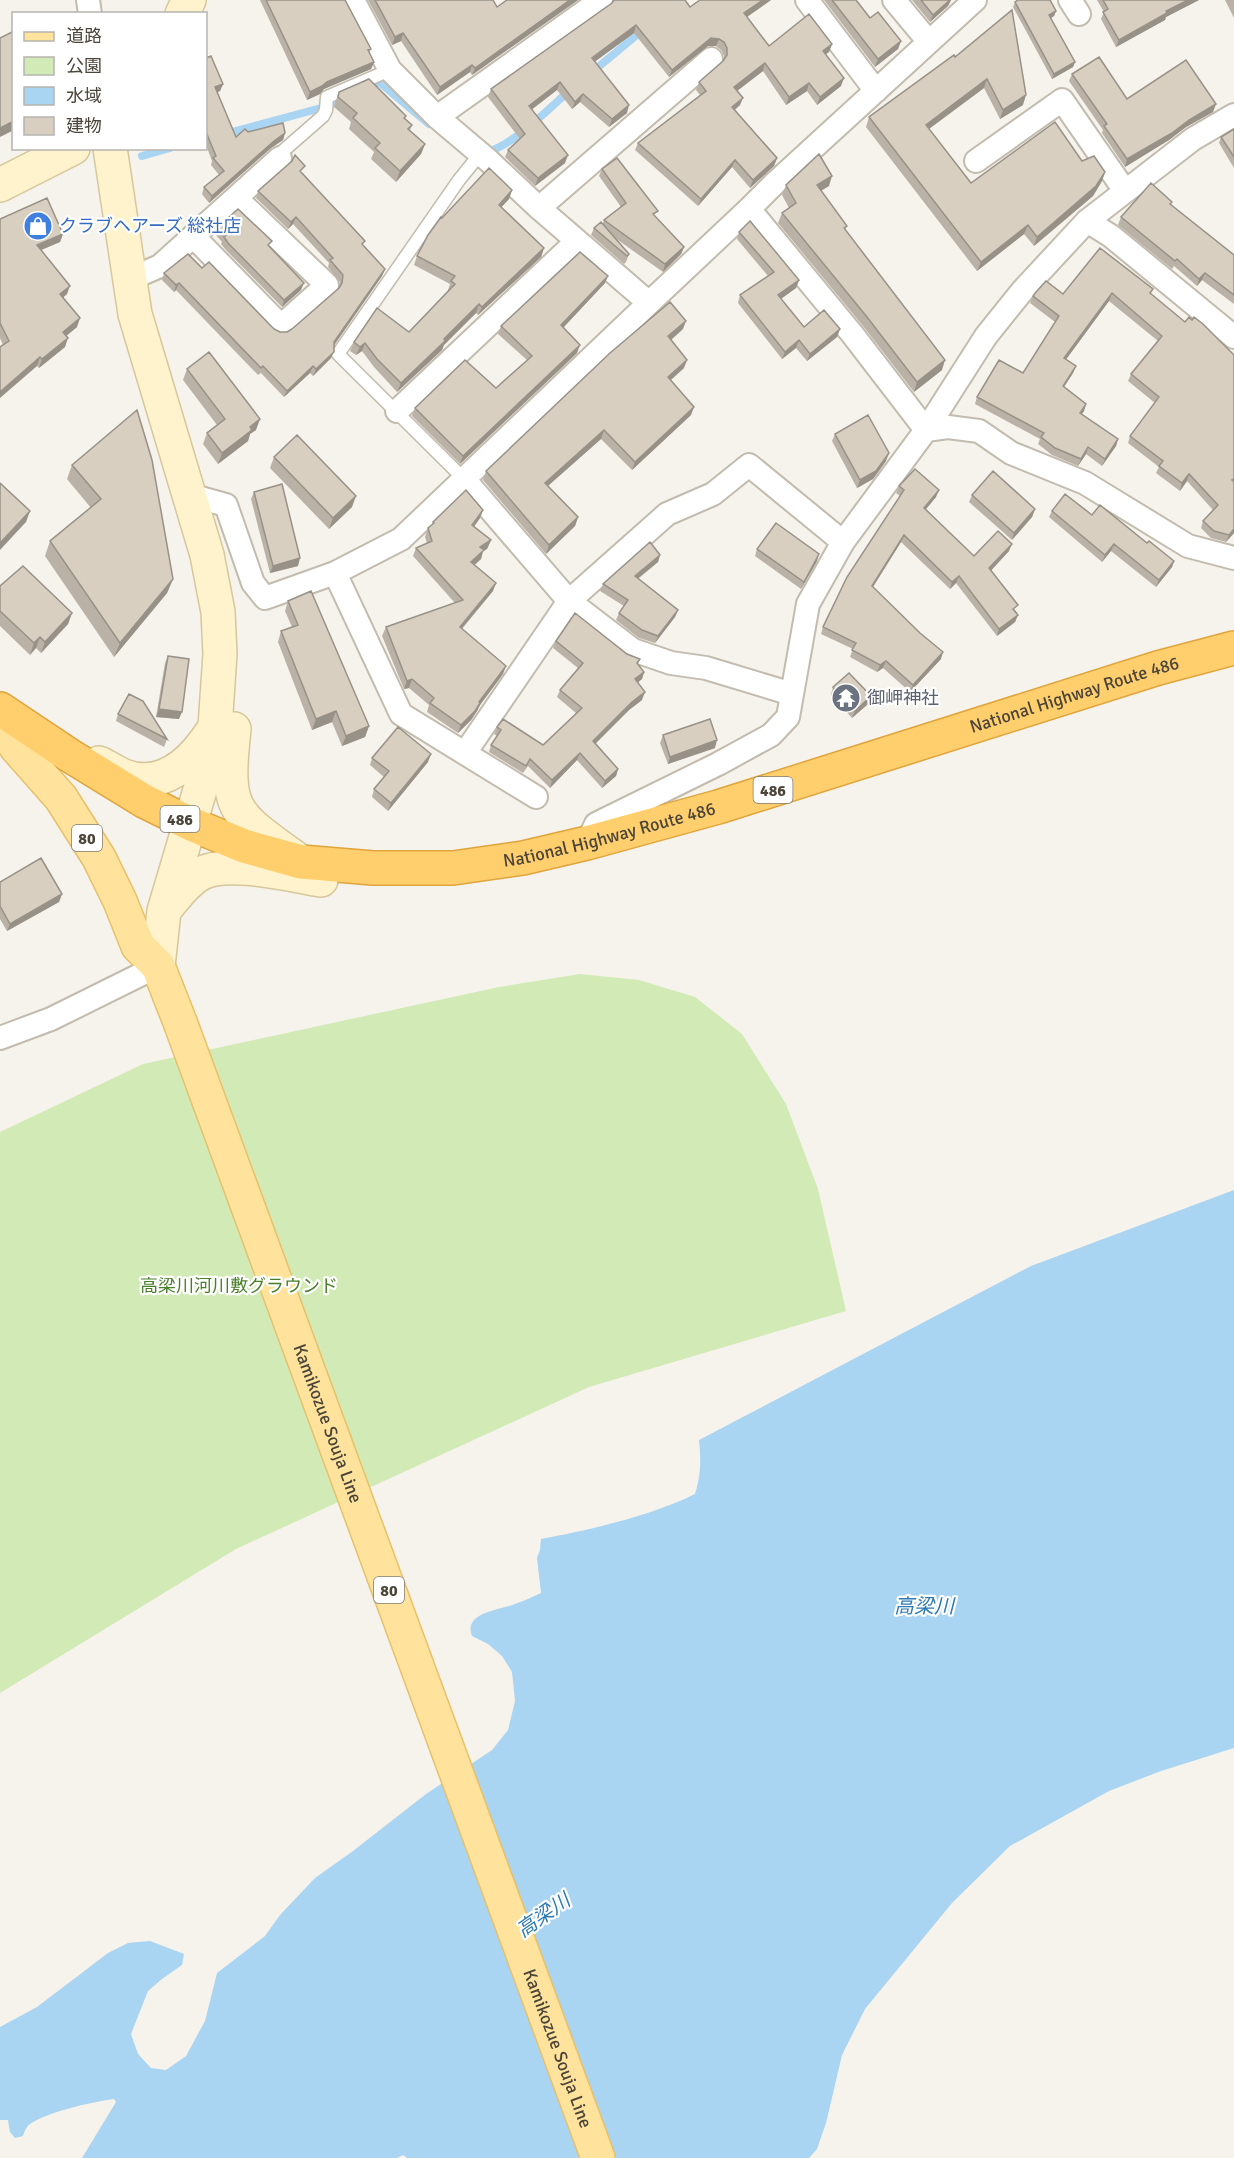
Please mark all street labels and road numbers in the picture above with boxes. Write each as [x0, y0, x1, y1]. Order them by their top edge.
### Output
street label: National Highway Route 486 [967, 652, 1182, 738]
road number: 486 [754, 777, 792, 803]
street label: National Highway Route 486 [502, 797, 718, 872]
road number: 486 [160, 806, 200, 832]
road number: 80 [72, 825, 102, 851]
street label: Kamikozue Souja Line [288, 1341, 367, 1506]
road number: 80 [374, 1577, 404, 1603]
street label: Kamikozue Souja Line [518, 1966, 597, 2131]

